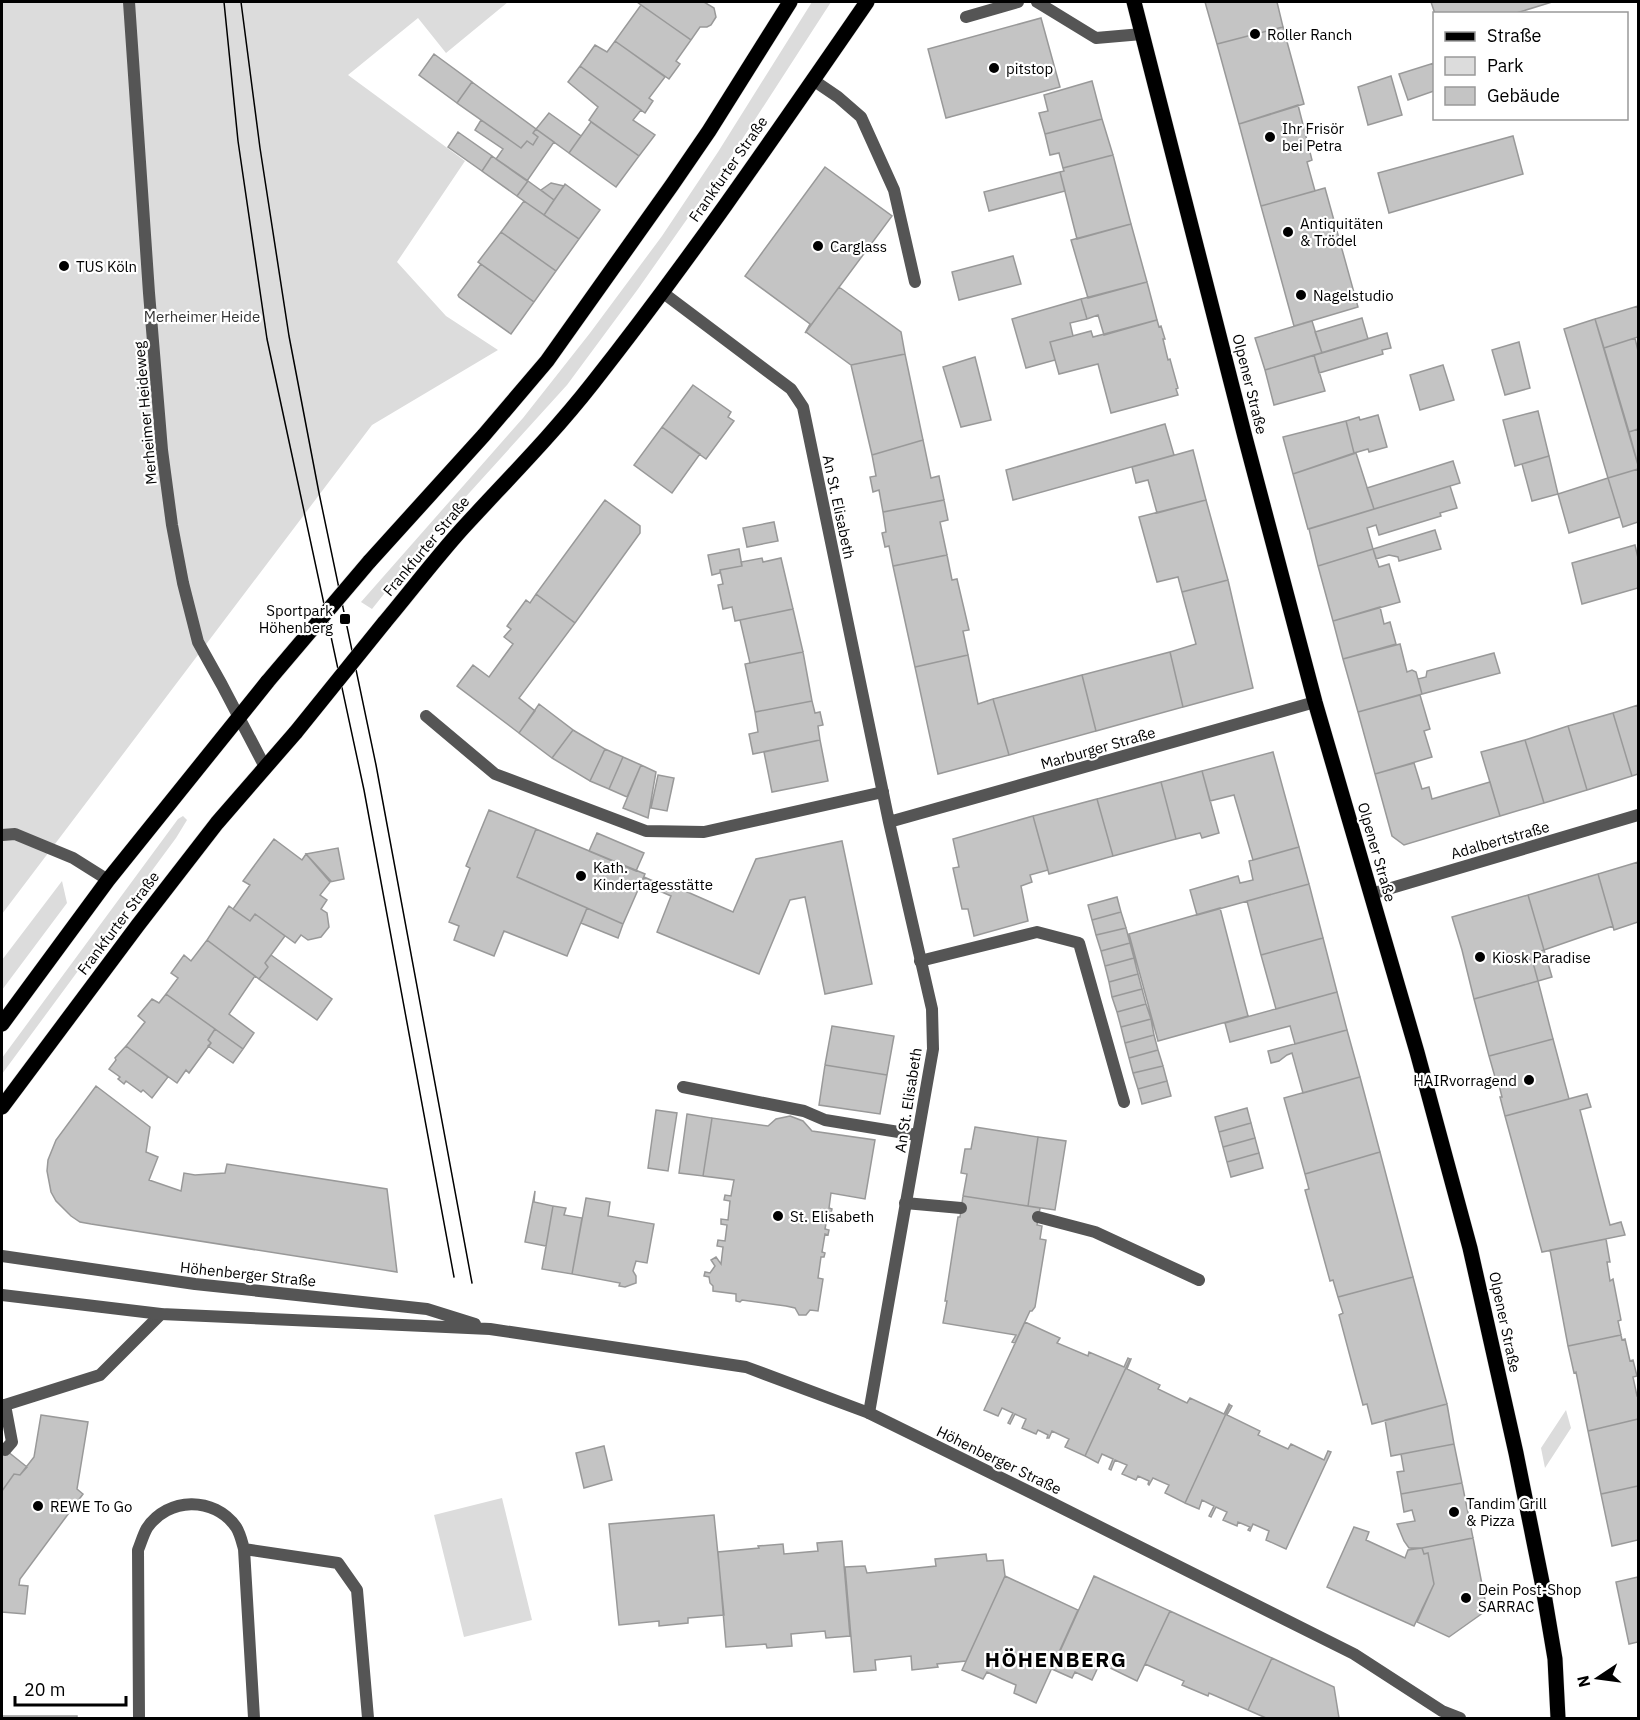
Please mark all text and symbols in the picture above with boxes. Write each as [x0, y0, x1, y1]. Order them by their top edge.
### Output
legend [1433, 12, 1628, 120]
text: Straße [1487, 24, 1541, 47]
place label: Roller Ranch [1267, 25, 1352, 44]
marker: Roller Ranch [1248, 27, 1262, 41]
text: Park [1487, 54, 1524, 77]
place label: pitstop [1006, 59, 1053, 78]
marker: pitstop [987, 61, 1001, 75]
text: Gebäude [1487, 84, 1560, 107]
street label: Frankfurter Straße [684, 112, 772, 226]
place label: Ihr Frisör bei Petra [1282, 119, 1345, 155]
marker: Ihr Frisör bei Petra [1263, 130, 1277, 144]
place label: Antiquitäten & Trödel [1300, 214, 1383, 250]
marker: Antiquitäten & Trödel [1281, 225, 1295, 239]
place label: Carglass [830, 237, 887, 256]
marker: Carglass [811, 239, 825, 253]
place label: TUS Köln [76, 257, 137, 276]
marker: TUS Köln [57, 259, 71, 273]
place label: Nagelstudio [1313, 286, 1394, 305]
marker: Nagelstudio [1294, 288, 1308, 302]
park label: Merheimer Heide [144, 307, 260, 326]
street label: Olpener Straße [1228, 332, 1272, 436]
street label: Merheimer Heideweg [129, 340, 161, 485]
street label: An St. Elisabeth [819, 453, 859, 561]
street label: Frankfurter Straße [379, 492, 473, 600]
place label: Sportpark Höhenberg [259, 601, 333, 637]
marker: Sportpark Höhenberg [338, 612, 352, 626]
street label: Marburger Straße [1038, 723, 1158, 773]
street label: Olpener Straße [1354, 800, 1400, 904]
street label: Adalbertstraße [1448, 817, 1552, 863]
place label: Kath. Kindertagesstätte [593, 858, 713, 894]
street label: Frankfurter Straße [73, 867, 163, 979]
marker: Kath. Kindertagesstätte [574, 869, 588, 883]
place label: Kiosk Paradise [1492, 948, 1591, 967]
marker: Kiosk Paradise [1473, 950, 1487, 964]
street label: An St. Elisabeth [890, 1046, 926, 1154]
place label: HAIRvorragend [1413, 1071, 1517, 1090]
marker: HAIRvorragend [1522, 1073, 1536, 1087]
place label: St. Elisabeth [790, 1207, 874, 1226]
marker: St. Elisabeth [771, 1209, 785, 1223]
street label: Höhenberger Straße [179, 1257, 317, 1291]
street label: Olpener Straße [1485, 1270, 1525, 1374]
street label: Höhenberger Straße [933, 1421, 1065, 1499]
place label: Tandim Grill & Pizza [1466, 1494, 1547, 1530]
place label: REWE To Go [50, 1497, 132, 1516]
marker: REWE To Go [31, 1499, 45, 1513]
marker: Tandim Grill & Pizza [1447, 1505, 1461, 1519]
place label: Dein Post-Shop SARRAC [1478, 1580, 1582, 1616]
marker: Dein Post-Shop SARRAC [1459, 1591, 1473, 1605]
district label: HÖHENBERG [985, 1645, 1127, 1673]
north arrow [1568, 1648, 1628, 1708]
scale bar [15, 1669, 126, 1707]
text: N [1572, 1673, 1594, 1689]
text: 20 m [24, 1678, 66, 1701]

